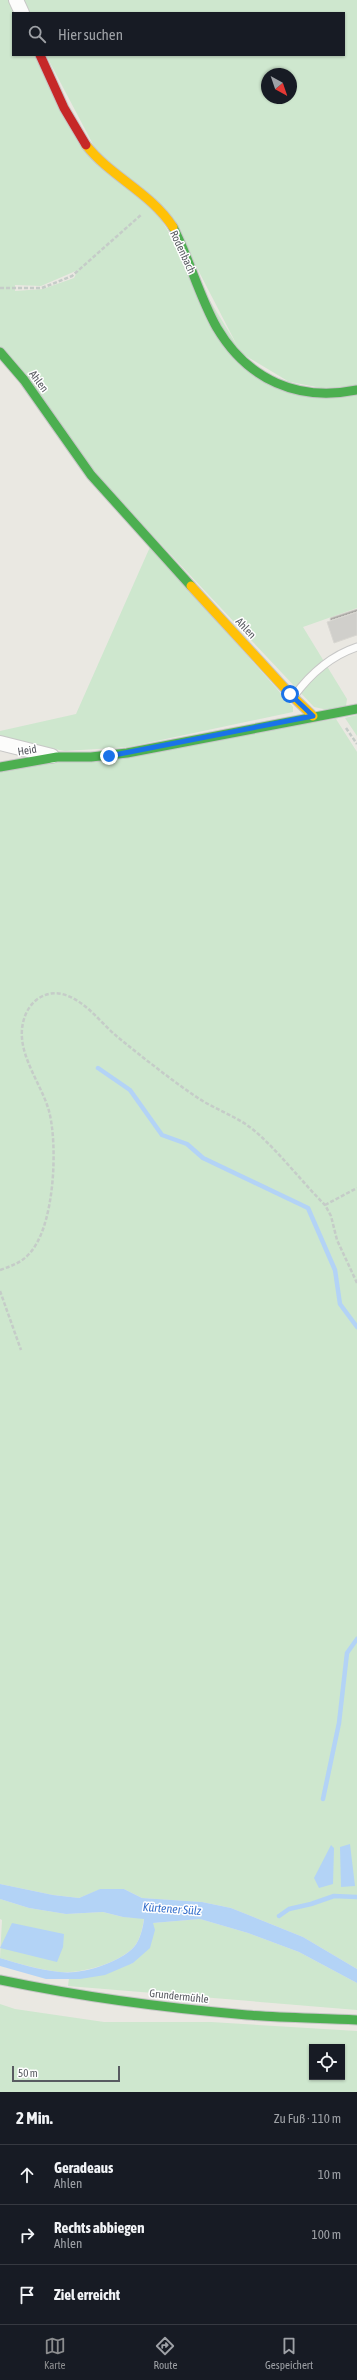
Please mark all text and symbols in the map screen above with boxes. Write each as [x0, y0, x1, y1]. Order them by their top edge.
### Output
search box [12, 12, 345, 56]
icon: search [26, 23, 48, 45]
text: Hier suchen [58, 26, 123, 43]
north arrow [261, 68, 297, 104]
street label: Rodenbach [168, 229, 198, 275]
street label: Ahlen [27, 368, 51, 394]
street label: Ahlen [233, 615, 259, 641]
route start [281, 685, 299, 703]
street label: Heid [17, 743, 37, 757]
route end [100, 747, 118, 765]
water label: Kürtener Sülz [142, 1900, 202, 1918]
street label: Grundermühle [149, 1987, 209, 2005]
map controls [309, 2044, 345, 2080]
button: locate [309, 2044, 345, 2080]
scale bar [12, 2064, 120, 2083]
text: 50 m [18, 2067, 38, 2079]
text: 2 Min. [16, 2108, 53, 2128]
text: Zu Fuß · 110 m [274, 2111, 341, 2126]
text: Geradeaus [54, 2159, 113, 2176]
icon: ahead [16, 2164, 38, 2186]
text: 10 m [318, 2167, 341, 2182]
text: Ahlen [54, 2176, 82, 2191]
text: Rechts abbiegen [54, 2219, 144, 2236]
icon: right [16, 2224, 38, 2246]
text: 100 m [312, 2227, 341, 2242]
text: Ahlen [54, 2236, 82, 2251]
icon: arrive [16, 2284, 38, 2306]
text: Ziel erreicht [54, 2286, 120, 2303]
tab: Karte [44, 2335, 66, 2371]
tab: Route [153, 2335, 177, 2371]
tab: Gespeichert [265, 2335, 313, 2371]

